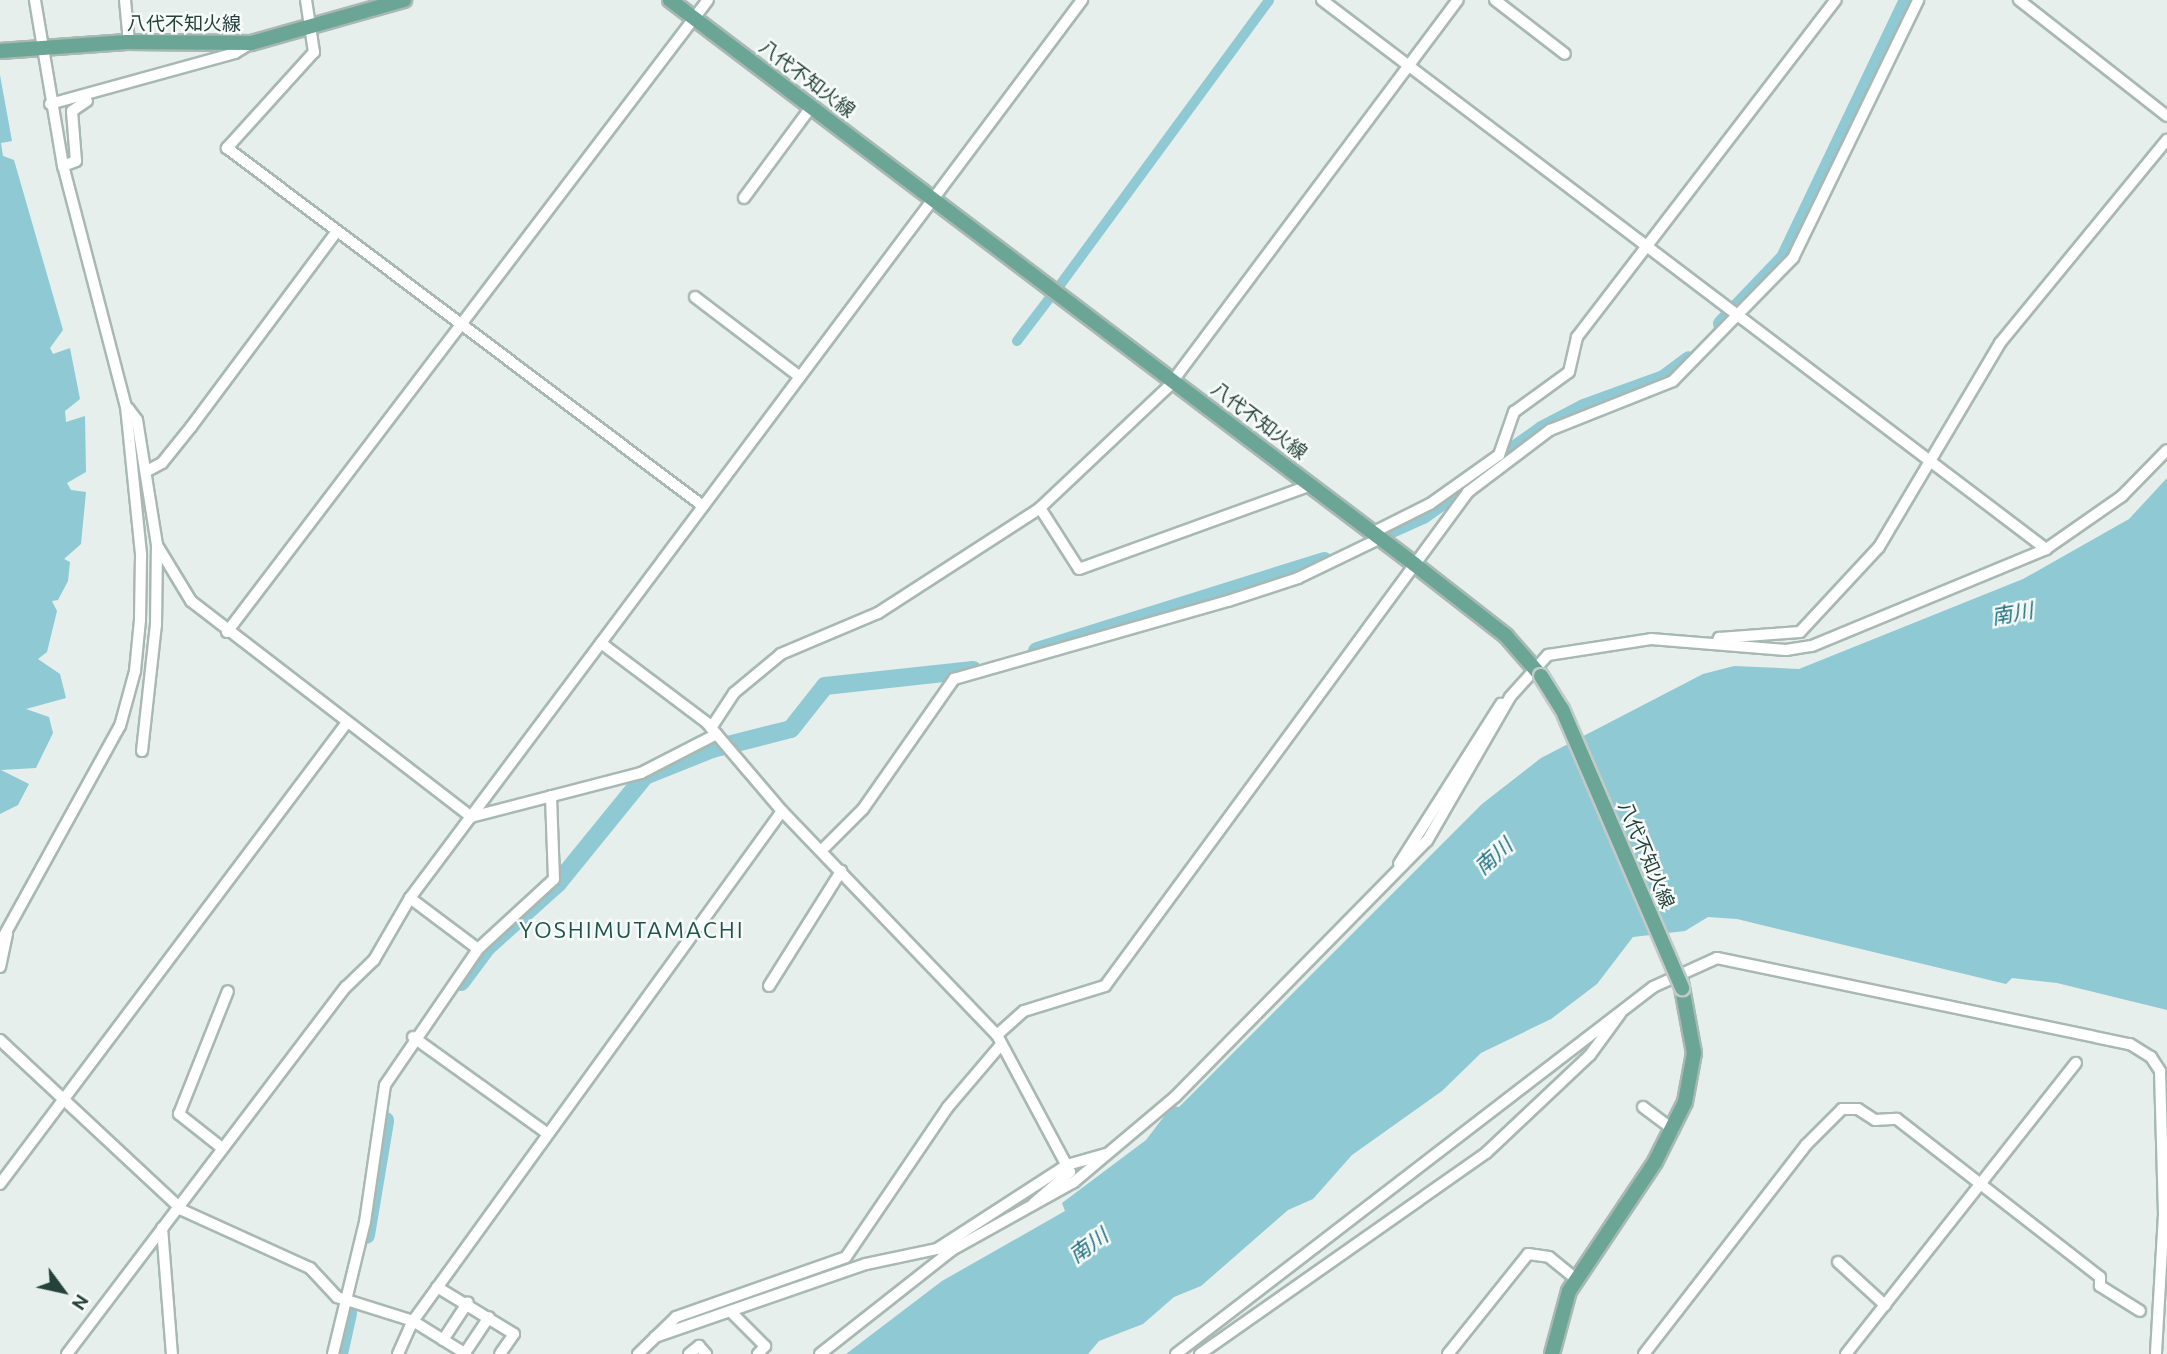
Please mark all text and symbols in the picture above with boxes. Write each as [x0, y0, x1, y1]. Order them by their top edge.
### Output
street label: 八代不知火線 [127, 13, 241, 35]
street label: 八代不知火線 [755, 36, 859, 122]
street label: 八代不知火線 [1207, 378, 1311, 464]
water label: 南川 [1989, 597, 2035, 629]
street label: 八代不知火線 [1613, 798, 1679, 912]
water label: 南川 [1469, 833, 1517, 879]
district label: YOSHIMUTAMACHI [521, 916, 743, 944]
water label: 南川 [1064, 1222, 1112, 1268]
north arrow [28, 1256, 98, 1326]
text: N [68, 1290, 94, 1314]

